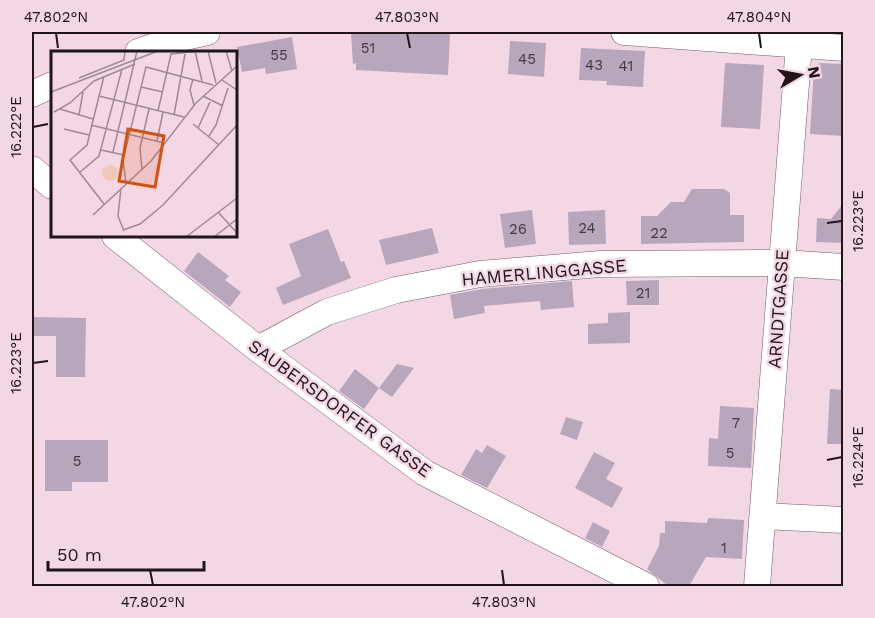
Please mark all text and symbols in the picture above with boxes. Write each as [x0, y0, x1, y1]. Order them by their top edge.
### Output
text: 47.802°N [24, 8, 88, 26]
text: 47.803°N [375, 8, 439, 26]
text: 47.804°N [726, 8, 792, 26]
house number: 51 [361, 39, 375, 57]
north arrow [770, 45, 830, 105]
house number: 55 [270, 46, 288, 64]
house number: 45 [518, 50, 536, 68]
inset map [51, 51, 237, 237]
house number: 43 [585, 56, 603, 74]
house number: 41 [619, 57, 633, 75]
text: N [804, 65, 825, 80]
text: 16.222°E [7, 96, 25, 158]
text: 16.223°E [849, 190, 867, 252]
house number: 24 [578, 219, 596, 237]
house number: 26 [509, 220, 527, 238]
house number: 22 [650, 224, 668, 242]
street label: ARNDTGASSE [763, 249, 793, 369]
street label: HAMERLINGGASSE [461, 254, 627, 290]
house number: 21 [636, 284, 650, 302]
text: 16.223°E [7, 332, 25, 394]
street label: SAUBERSDORFER GASSE [245, 335, 435, 481]
house number: 7 [732, 414, 740, 432]
text: 16.224°E [849, 426, 867, 488]
house number: 5 [726, 444, 734, 462]
house number: 5 [73, 452, 81, 470]
scale bar [48, 534, 204, 572]
house number: 1 [721, 539, 727, 557]
text: 50 m [57, 544, 102, 565]
text: 47.802°N [121, 593, 185, 611]
text: 47.803°N [472, 593, 536, 611]

